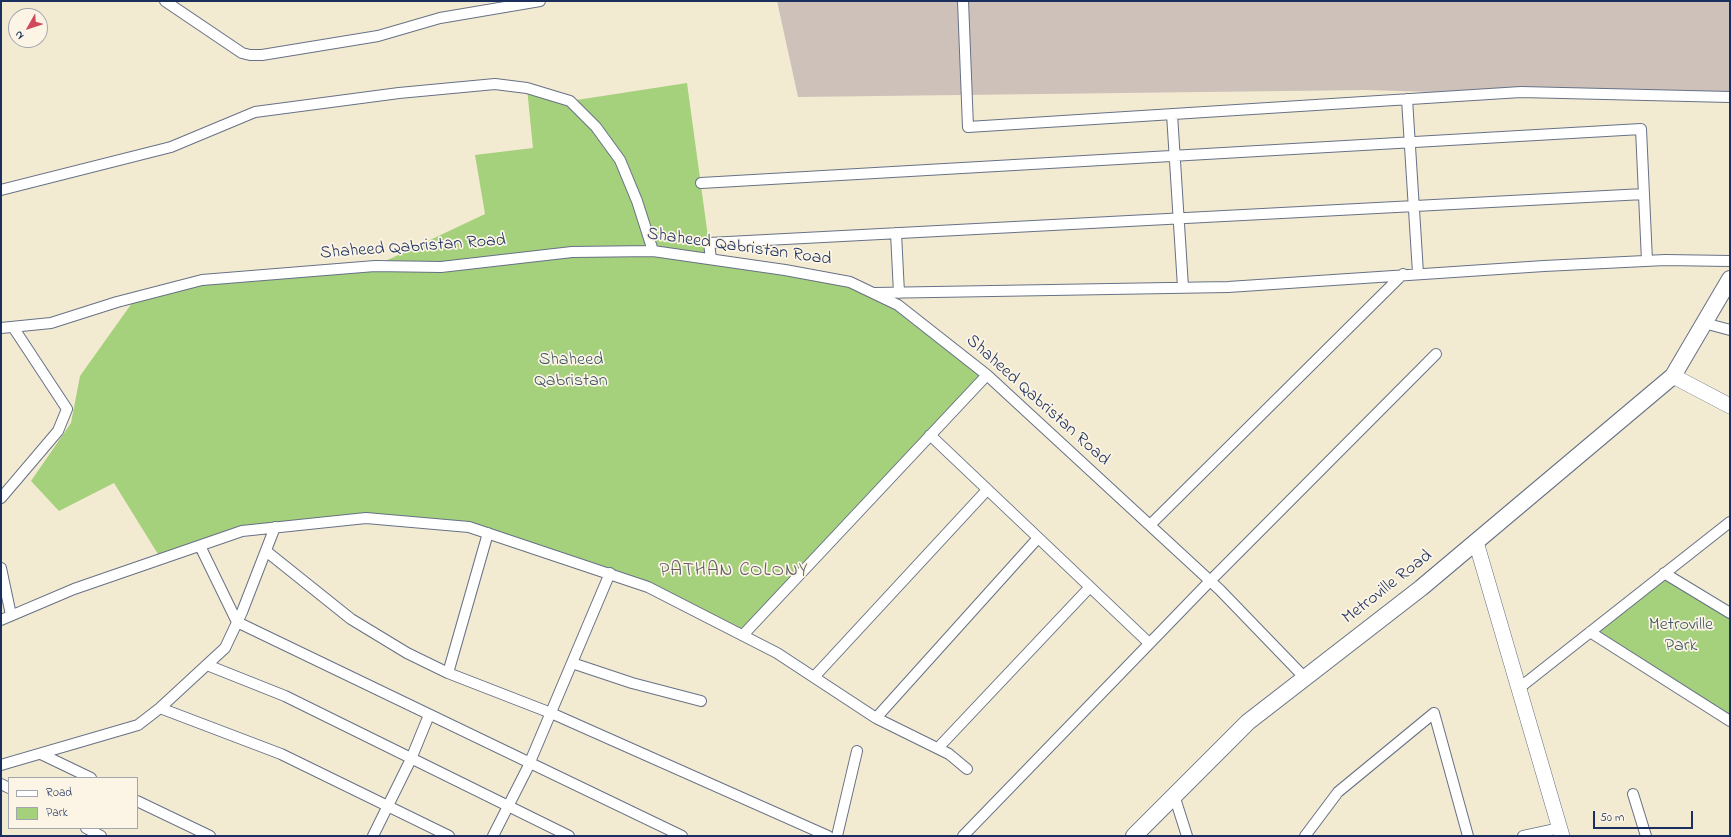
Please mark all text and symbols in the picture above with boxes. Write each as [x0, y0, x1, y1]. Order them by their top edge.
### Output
north arrow [8, 8, 48, 48]
text: N [11, 27, 28, 43]
street label: Shaheed Qabristan Road [645, 224, 833, 272]
street label: Shaheed Qabristan Road [319, 231, 507, 265]
street label: Shaheed Qabristan Road [961, 331, 1113, 471]
park label: Shaheed Qabristan [534, 350, 608, 392]
street label: Metroville Road [1339, 546, 1437, 630]
district label: PATHAN COLONY [659, 561, 809, 583]
park label: Metroville Park [1649, 615, 1713, 658]
legend [8, 777, 138, 829]
text: Road [46, 784, 72, 802]
scale bar [1595, 803, 1695, 829]
text: Park [46, 804, 68, 822]
text: 50 m [1600, 809, 1624, 827]

